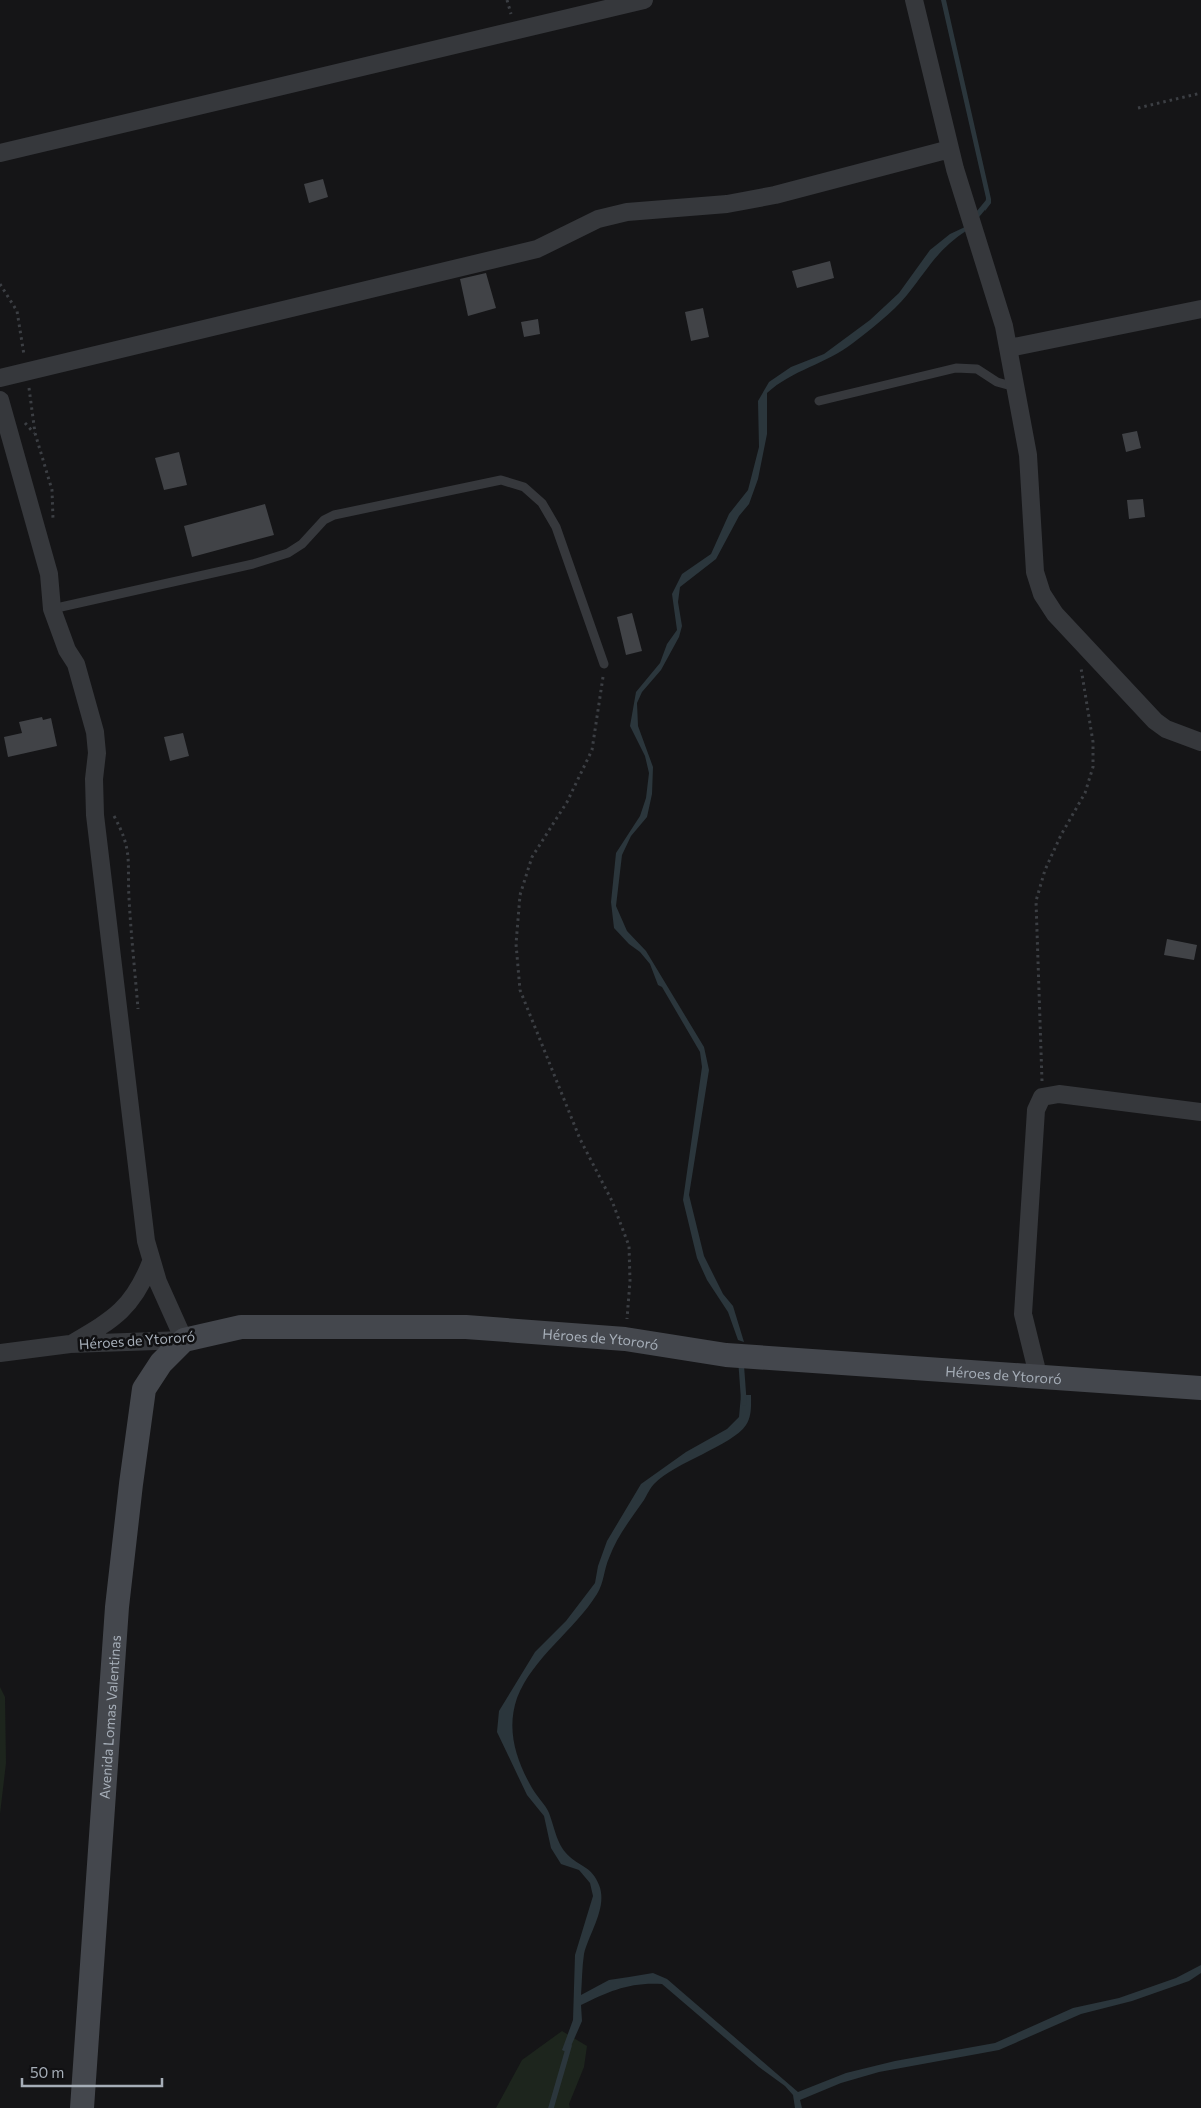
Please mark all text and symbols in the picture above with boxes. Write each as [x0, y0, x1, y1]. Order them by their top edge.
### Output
street label: Héroes de Ytororó [542, 1324, 660, 1353]
street label: Héroes de Ytororó [78, 1327, 196, 1353]
street label: Héroes de Ytororó [945, 1362, 1062, 1387]
street label: Avenida Lomas Valentinas [95, 1634, 124, 1800]
scale bar [22, 2056, 162, 2088]
text: 50 m [30, 2063, 64, 2081]

